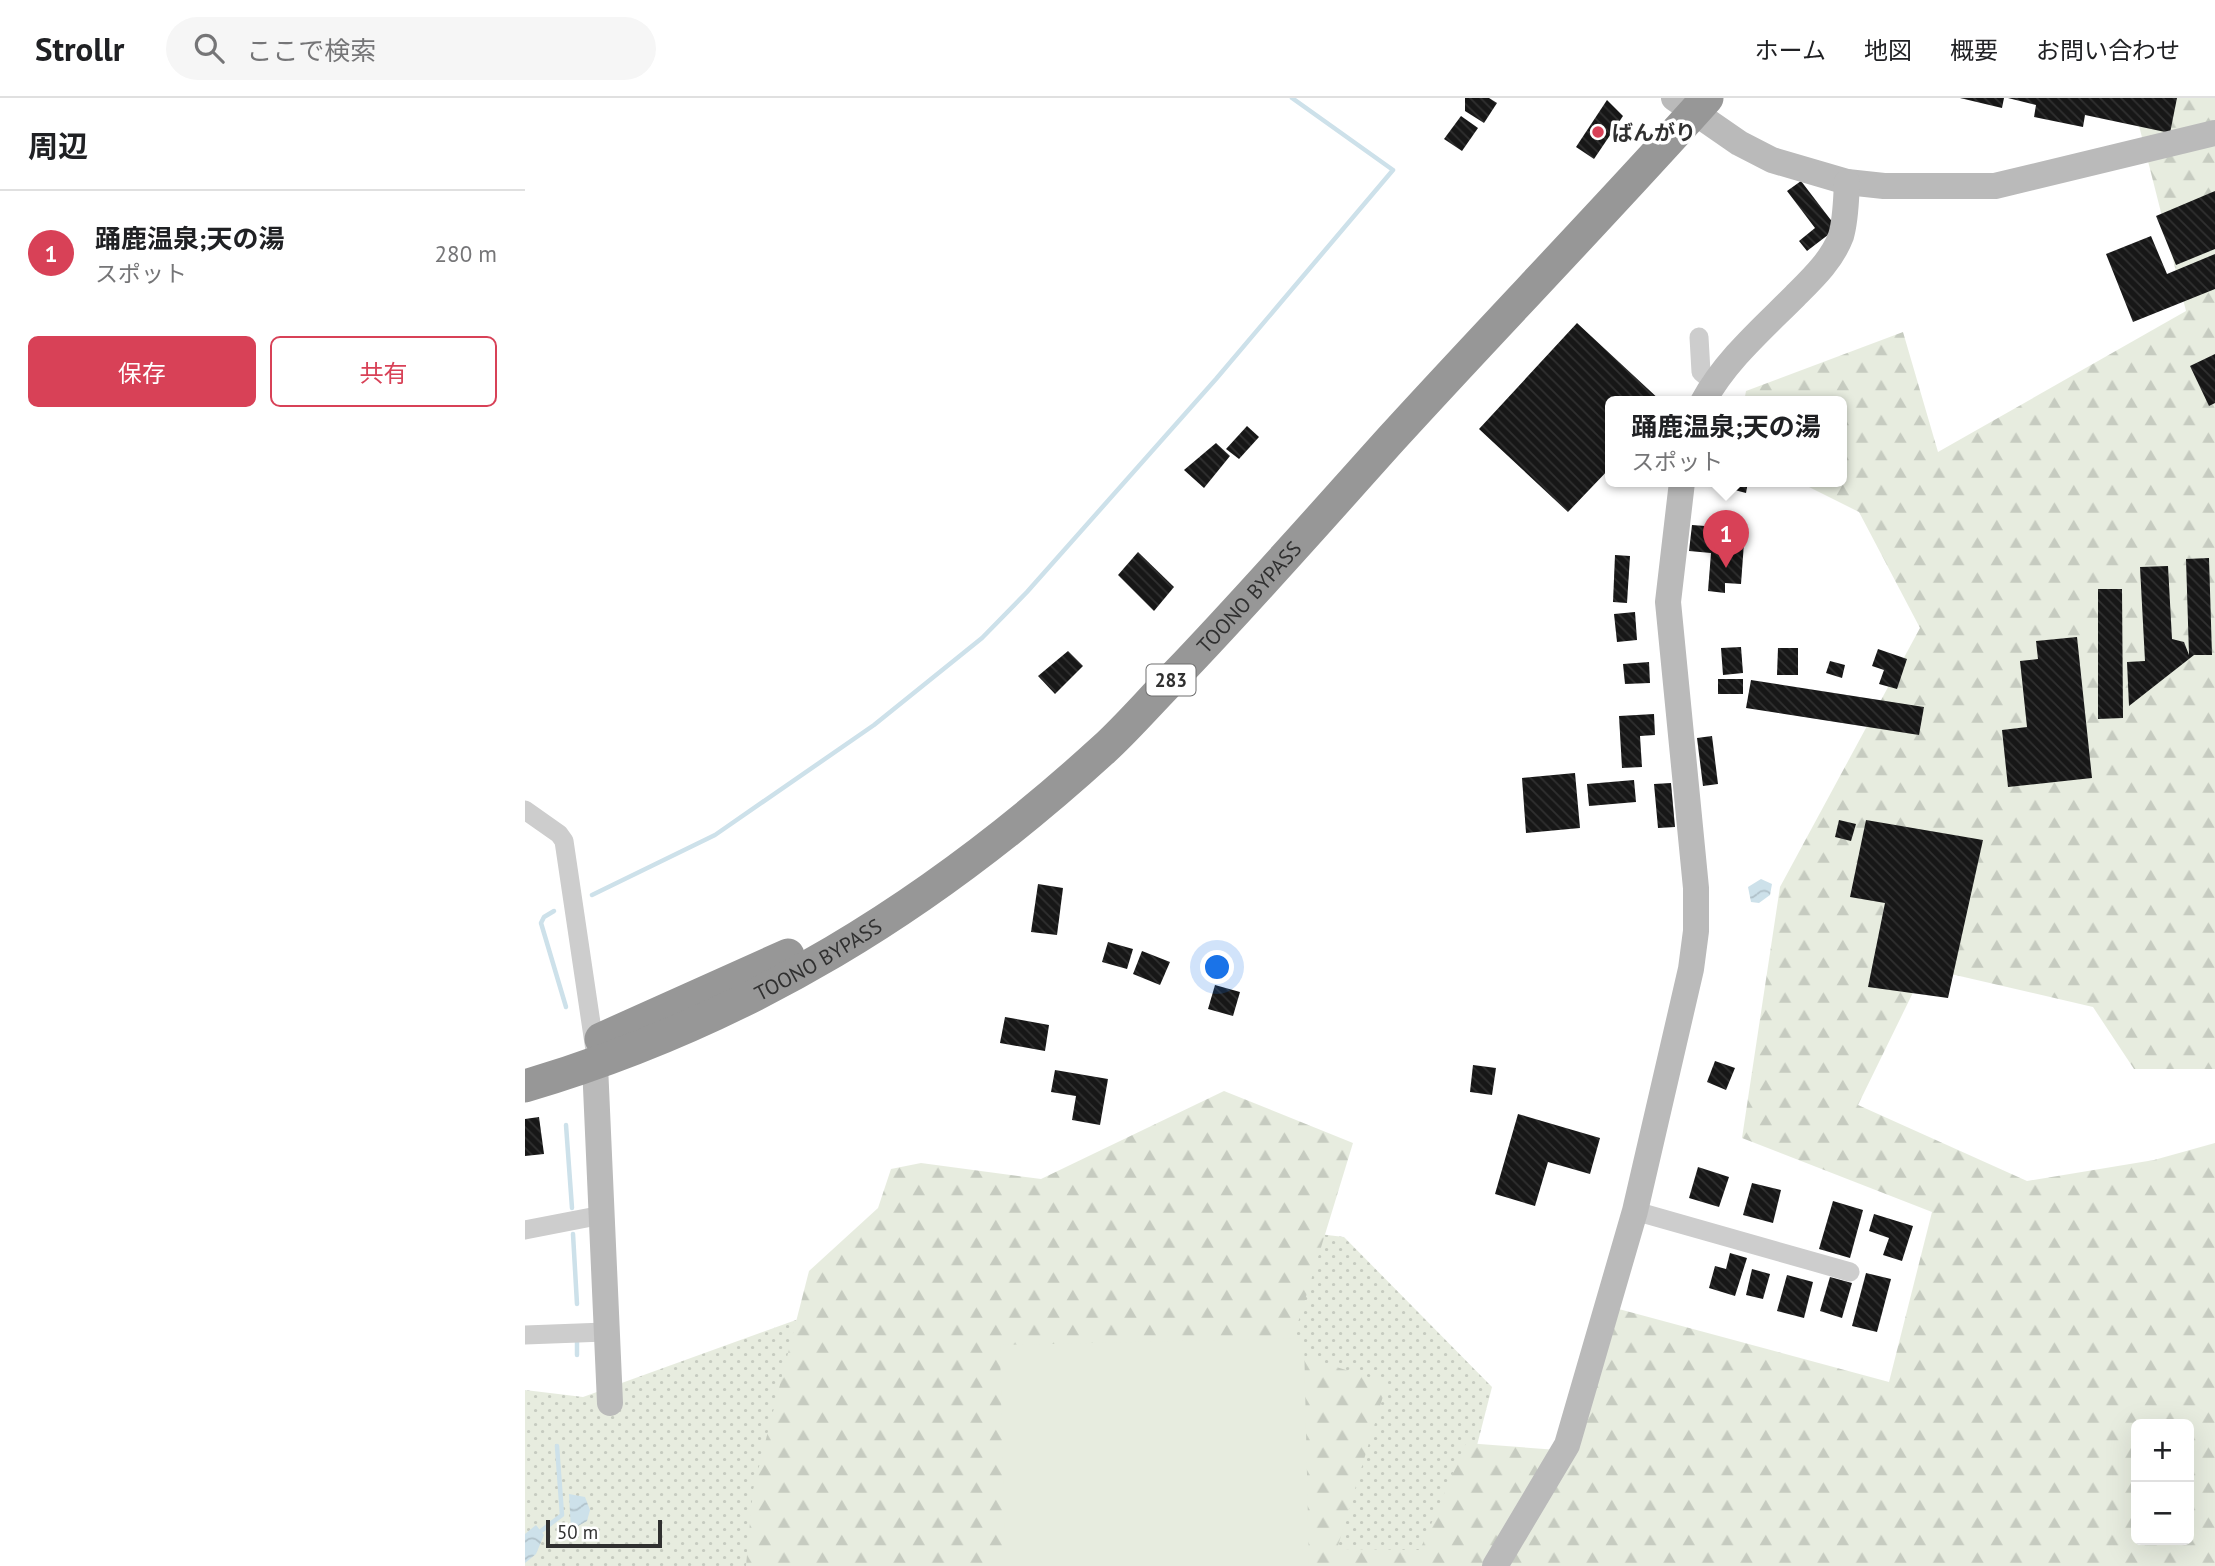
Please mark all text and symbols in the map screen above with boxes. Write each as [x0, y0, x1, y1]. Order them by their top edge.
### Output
search box [166, 17, 656, 80]
text: Strollr [35, 27, 124, 70]
icon: search [190, 29, 228, 67]
text: ここで検索 [246, 34, 376, 67]
text: ホーム [1755, 35, 1826, 66]
text: 地図 [1864, 35, 1912, 66]
text: 概要 [1950, 35, 1998, 66]
text: お問い合わせ [2036, 35, 2180, 66]
place label: ばんがり [1612, 119, 1696, 146]
marker: ばんがり [1590, 124, 1606, 140]
text: 周辺 [28, 126, 88, 165]
text: 踊鹿温泉;天の湯 [95, 222, 285, 255]
text: 1 [44, 239, 58, 268]
text: 280 m [435, 239, 497, 268]
text: スポット [95, 259, 187, 288]
button: 保存 [28, 336, 256, 407]
button: 共有 [270, 336, 497, 407]
popup [1605, 396, 1847, 487]
text: 踊鹿温泉;天の湯 [1631, 410, 1821, 443]
text: スポット [1631, 447, 1723, 476]
pin: 1 [1703, 510, 1749, 568]
street label: TOONO BYPASS [1191, 535, 1307, 659]
road number: 283 [1147, 664, 1195, 695]
street label: TOONO BYPASS [750, 912, 887, 1006]
your location [1200, 950, 1234, 984]
map controls [2131, 1419, 2194, 1545]
button: + [2131, 1419, 2194, 1482]
button: − [2131, 1482, 2194, 1545]
scale bar [546, 1517, 661, 1549]
text: 50 m [557, 1520, 598, 1544]

